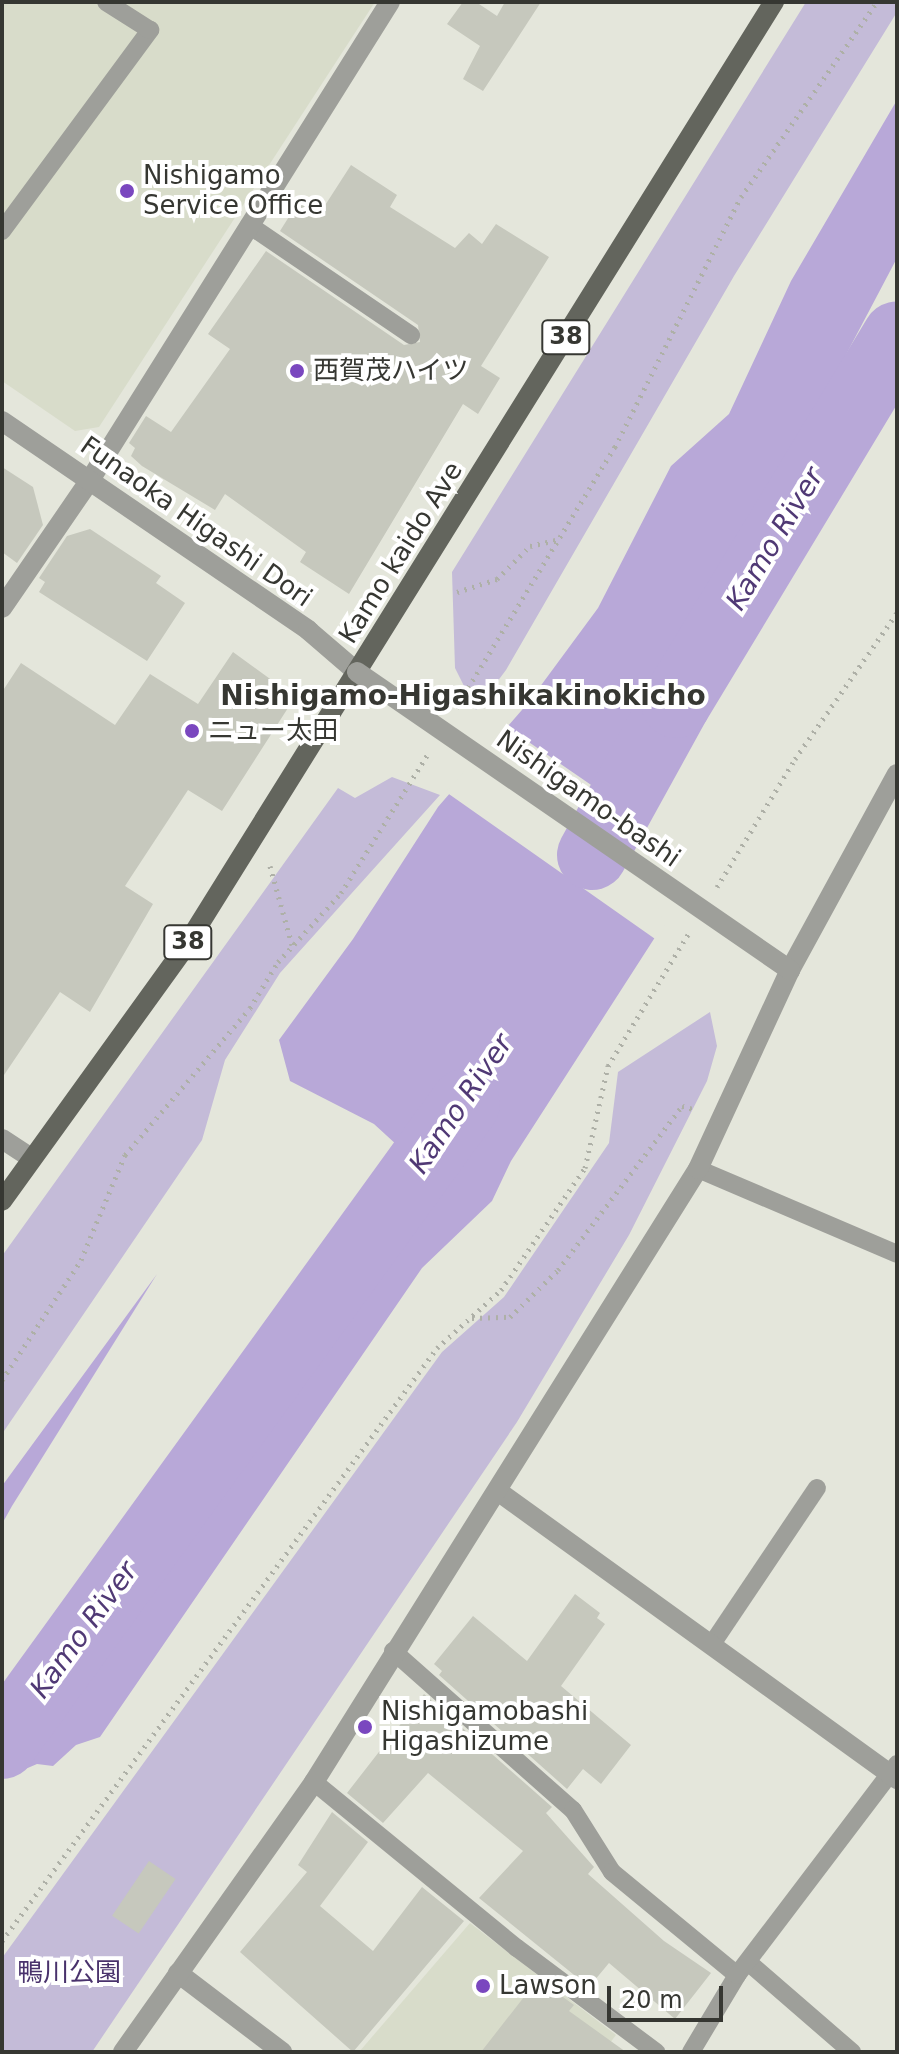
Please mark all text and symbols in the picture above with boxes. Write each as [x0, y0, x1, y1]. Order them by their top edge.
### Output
place label: Nishigamo Service Office [143, 160, 323, 222]
marker: Nishigamo Service Office [118, 182, 136, 200]
road number: 38 [540, 317, 592, 357]
place label: 西賀茂ハイツ [313, 355, 469, 387]
marker: 西賀茂ハイツ [288, 362, 306, 380]
street label: Funaoka Higashi Dori [74, 430, 318, 614]
street label: Kamo kaido Ave [333, 456, 469, 650]
water label: Kamo River [719, 462, 831, 616]
district label: Nishigamo-Higashikakinokicho [220, 679, 706, 713]
place label: ニュー太田 [208, 715, 338, 747]
marker: ニュー太田 [183, 722, 201, 740]
street label: Nishigamo-bashi [490, 724, 686, 874]
road number: 38 [162, 922, 214, 962]
water label: Kamo River [402, 1028, 520, 1180]
water label: Kamo River [23, 1555, 145, 1705]
place label: Nishigamobashi Higashizume [381, 1696, 588, 1758]
marker: Nishigamobashi Higashizume [356, 1718, 374, 1736]
park label: 鴨川公園 [17, 1957, 121, 1989]
place label: Lawson [499, 1970, 597, 2002]
scale bar [611, 1970, 727, 2020]
marker: Lawson [474, 1977, 492, 1995]
text: 20 m [621, 1986, 683, 2014]

